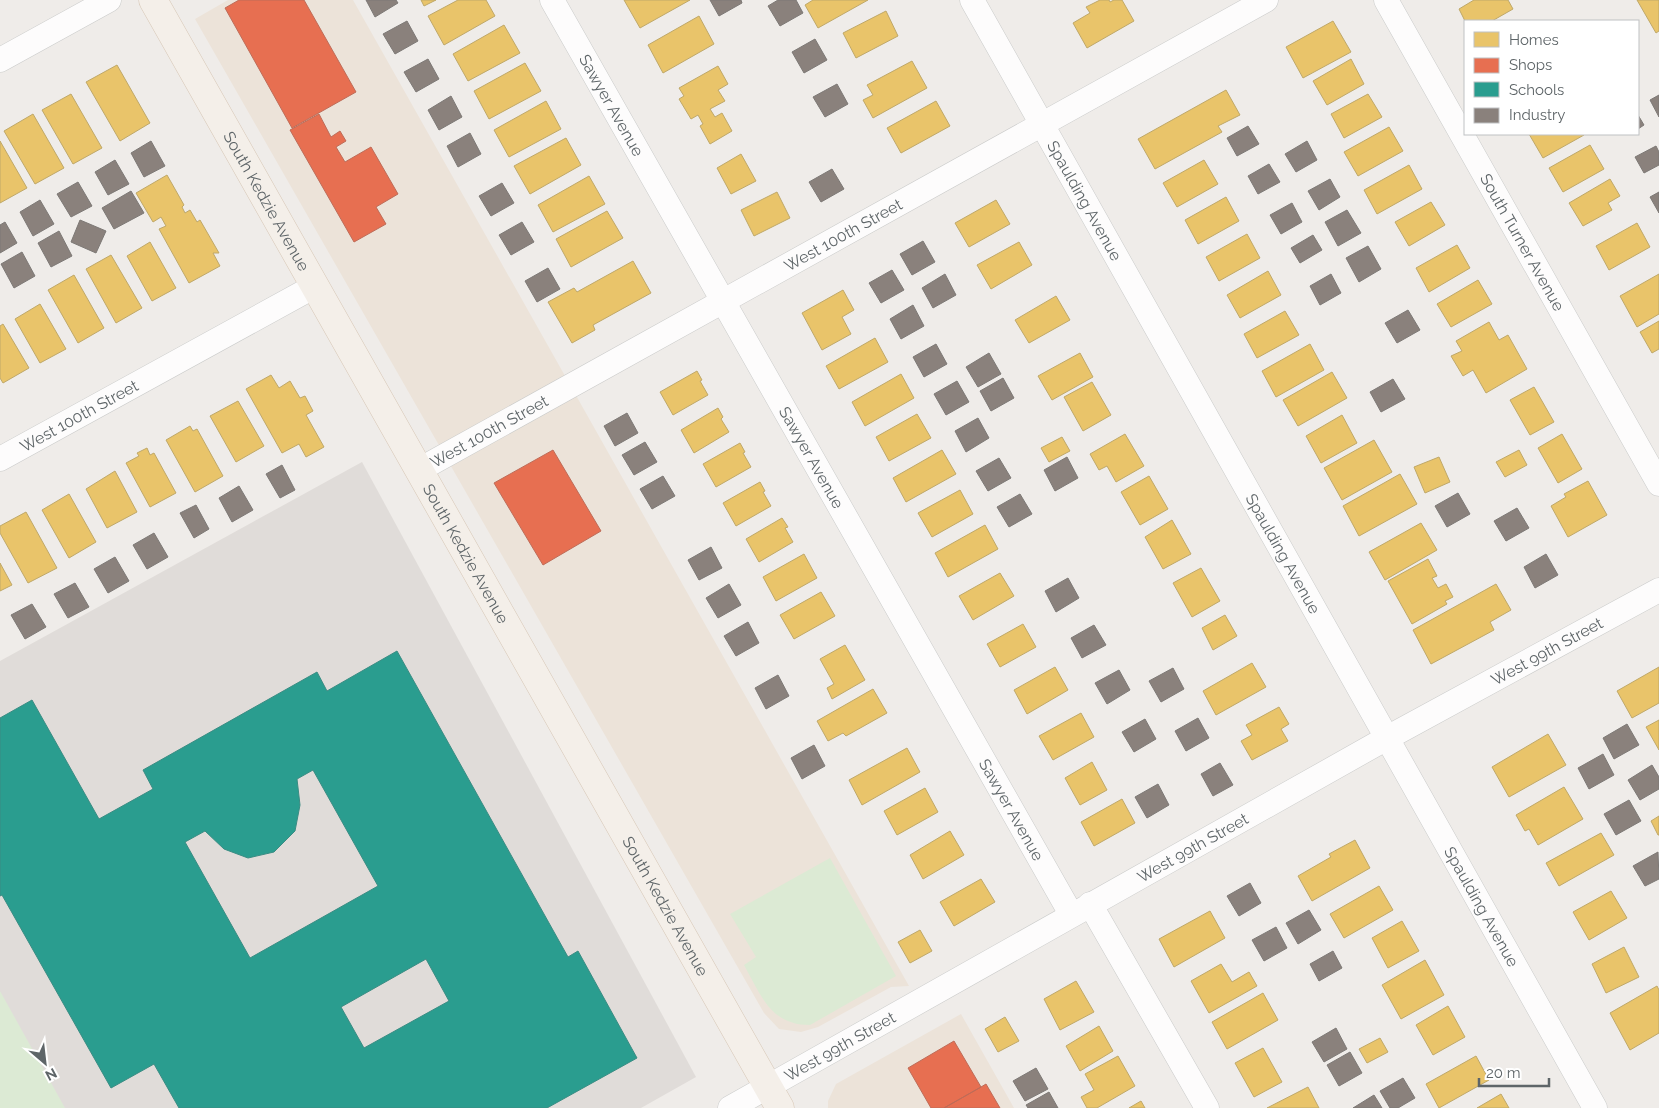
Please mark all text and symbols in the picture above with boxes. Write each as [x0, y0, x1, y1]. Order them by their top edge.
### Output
legend [1464, 20, 1639, 135]
text: Homes [1509, 31, 1559, 49]
street label: Sawyer Avenue [575, 51, 648, 159]
text: Shops [1509, 56, 1552, 74]
text: Schools [1509, 81, 1564, 99]
text: Industry [1509, 106, 1565, 124]
street label: South Kedzie Avenue [220, 128, 314, 274]
street label: Spaulding Avenue [1043, 137, 1126, 264]
street label: South Turner Avenue [1476, 170, 1569, 314]
street label: West 100th Street [781, 194, 906, 275]
street label: West 100th Street [16, 375, 142, 456]
street label: West 100th Street [427, 391, 552, 472]
street label: Sawyer Avenue [775, 403, 848, 512]
street label: South Kedzie Avenue [419, 480, 513, 627]
street label: Spaulding Avenue [1242, 490, 1325, 617]
street label: West 99th Street [1488, 613, 1607, 689]
street label: Sawyer Avenue [975, 755, 1048, 864]
street label: West 99th Street [1134, 808, 1252, 886]
street label: South Kedzie Avenue [619, 833, 713, 979]
street label: Spaulding Avenue [1440, 843, 1523, 970]
street label: West 99th Street [781, 1007, 899, 1085]
north arrow [20, 1038, 70, 1088]
scale bar [1479, 1056, 1549, 1088]
text: 20 m [1486, 1064, 1521, 1082]
text: N [43, 1065, 60, 1084]

